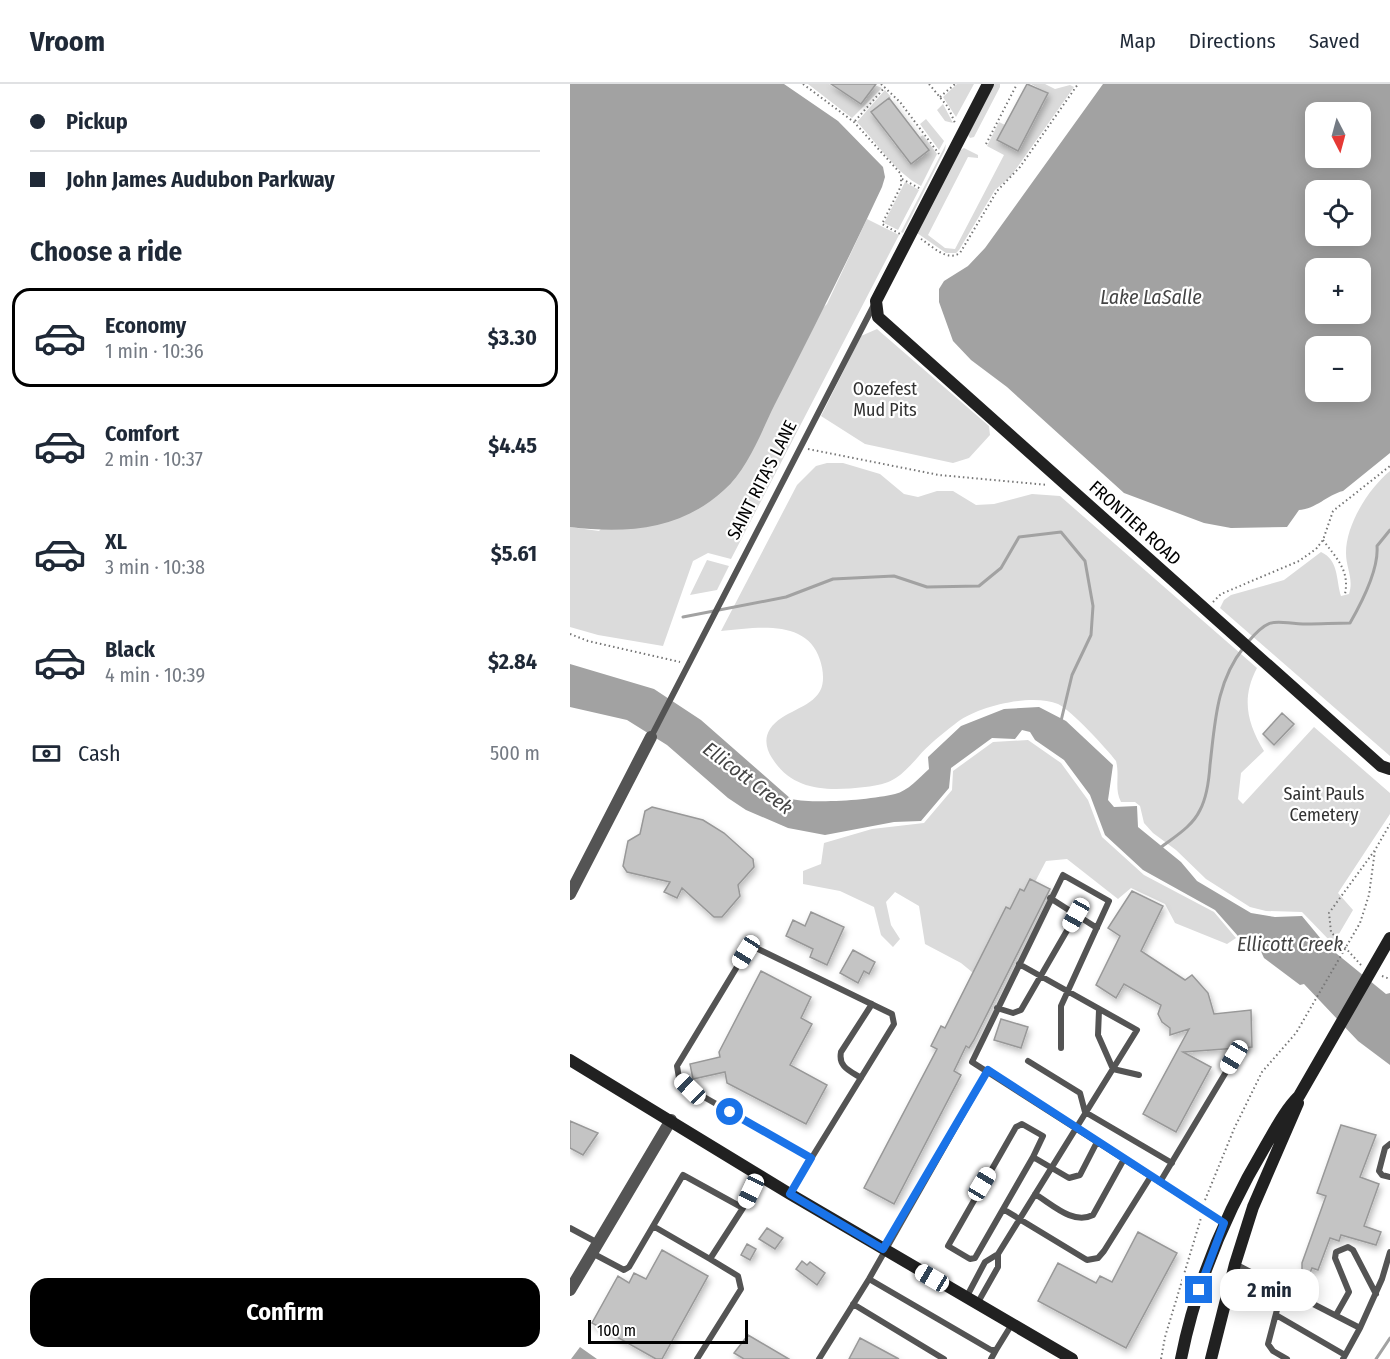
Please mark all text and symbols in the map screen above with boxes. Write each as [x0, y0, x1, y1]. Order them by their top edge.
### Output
text: Vroom [30, 25, 105, 58]
text: Map [1119, 28, 1156, 54]
text: Directions [1189, 28, 1276, 54]
text: Saved [1309, 28, 1360, 54]
north arrow [1305, 102, 1371, 168]
map controls [1305, 102, 1371, 402]
text: Pickup [66, 108, 128, 135]
text: John James Audubon Parkway [66, 166, 335, 193]
button: locate [1305, 180, 1371, 246]
text: Choose a ride [30, 236, 182, 268]
button: + [1305, 258, 1371, 324]
water label: Lake LaSalle [1100, 285, 1202, 309]
icon: car [33, 311, 87, 365]
text: Economy [105, 312, 186, 339]
text: $3.30 [488, 324, 537, 351]
button: − [1305, 336, 1371, 402]
text: 1 min · 10:36 [105, 339, 204, 363]
park label: Oozefest Mud Pits [853, 378, 917, 421]
street label: SAINT RITA'S LANE [722, 417, 802, 543]
icon: car [33, 419, 87, 473]
text: Comfort [105, 420, 179, 447]
text: $4.45 [488, 432, 537, 459]
text: 2 min · 10:37 [105, 447, 203, 471]
street label: FRONTIER ROAD [1085, 476, 1185, 570]
icon: car [33, 527, 87, 581]
text: XL [105, 528, 127, 555]
text: $5.61 [491, 540, 537, 567]
text: 3 min · 10:38 [105, 555, 205, 579]
icon: car [33, 635, 87, 689]
text: Black [105, 636, 155, 663]
text: $2.84 [488, 648, 537, 675]
text: 4 min · 10:39 [105, 663, 205, 687]
water label: Ellicott Creek [698, 736, 798, 820]
icon: cash [30, 737, 63, 770]
text: Cash [78, 740, 121, 767]
text: 500 m [490, 741, 540, 765]
park label: Saint Pauls Cemetery [1283, 783, 1365, 826]
car [1059, 895, 1093, 935]
car [729, 932, 763, 972]
water label: Ellicott Creek [1237, 932, 1343, 956]
car [1217, 1037, 1251, 1077]
car [671, 1070, 709, 1108]
route start [716, 1098, 743, 1125]
car [965, 1164, 999, 1204]
car [735, 1171, 767, 1211]
car [912, 1261, 952, 1295]
callout: 2 min [1220, 1269, 1319, 1311]
route end [1185, 1276, 1212, 1303]
button: Confirm [30, 1278, 540, 1347]
text: 2 min [1247, 1278, 1292, 1302]
scale bar [588, 1317, 748, 1344]
text: 100 m [597, 1321, 636, 1340]

